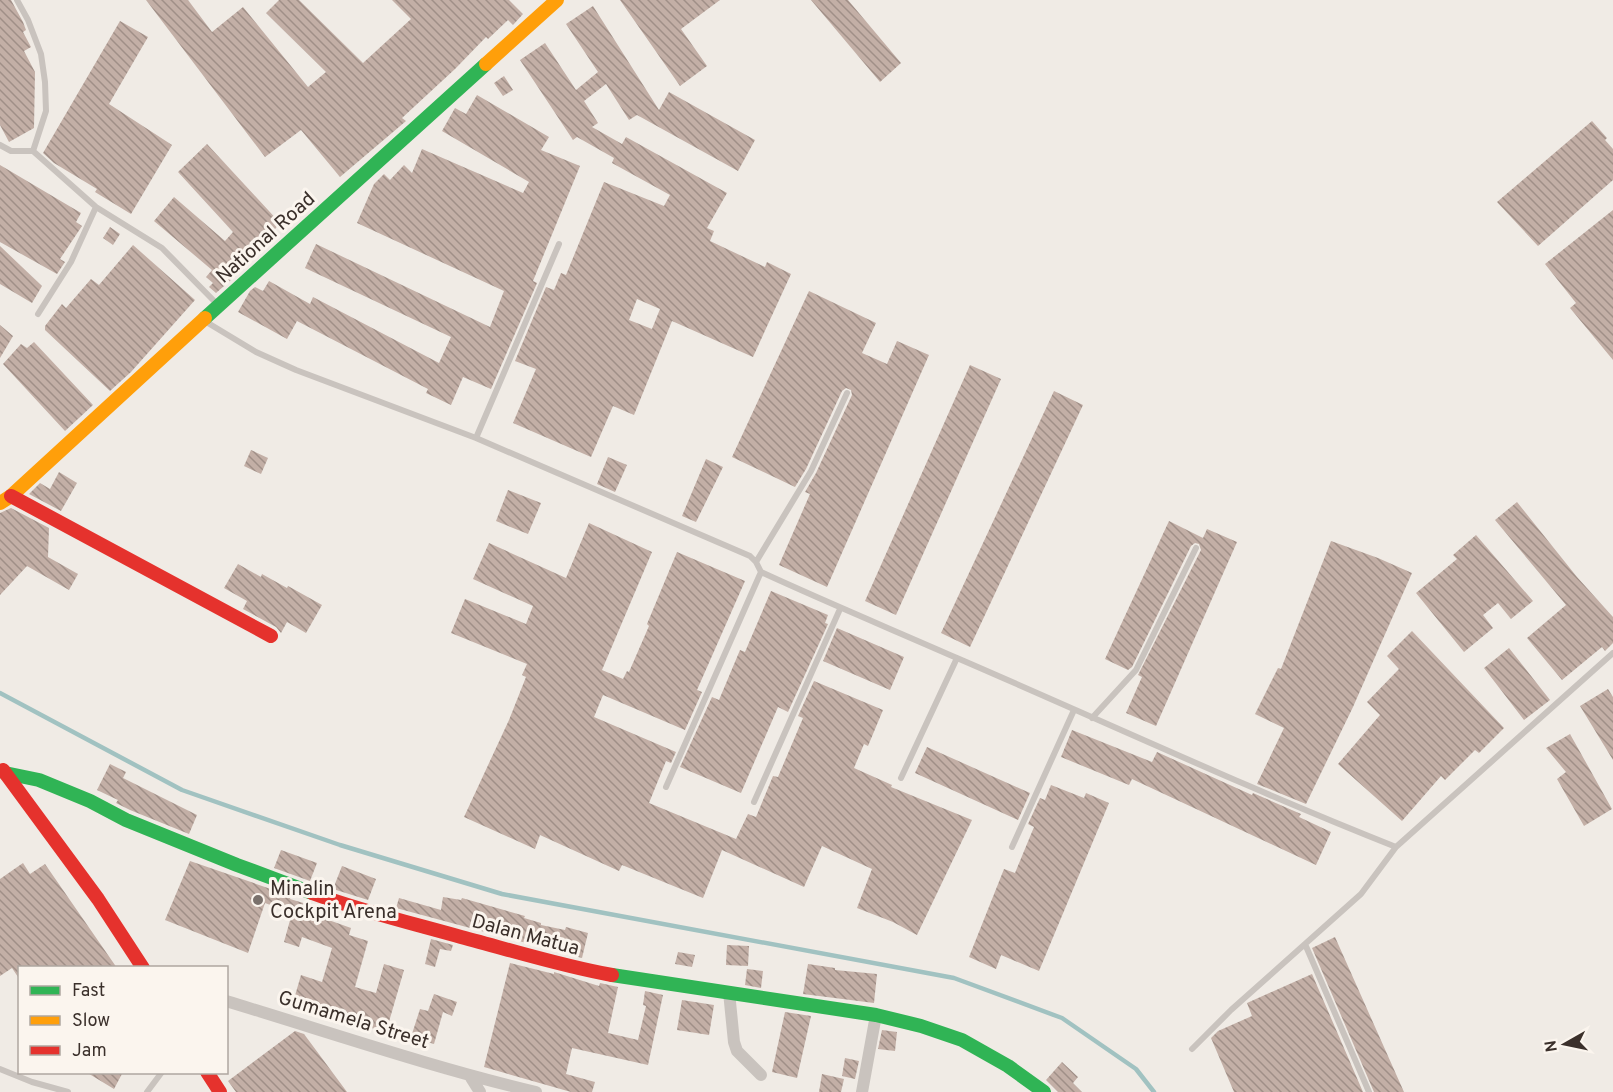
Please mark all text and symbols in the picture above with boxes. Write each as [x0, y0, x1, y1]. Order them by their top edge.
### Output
street label: National Road [211, 187, 322, 290]
place label: Minalin Cockpit Arena [270, 877, 397, 926]
marker: Minalin Cockpit Arena [251, 893, 265, 907]
street label: Dalan Matua [469, 909, 582, 963]
legend [18, 966, 228, 1074]
text: Fast [72, 980, 105, 1003]
street label: Gumamela Street [275, 986, 432, 1056]
text: Slow [72, 1010, 110, 1033]
north arrow [1535, 1014, 1595, 1074]
text: N [1541, 1039, 1563, 1053]
text: Jam [72, 1040, 107, 1063]

